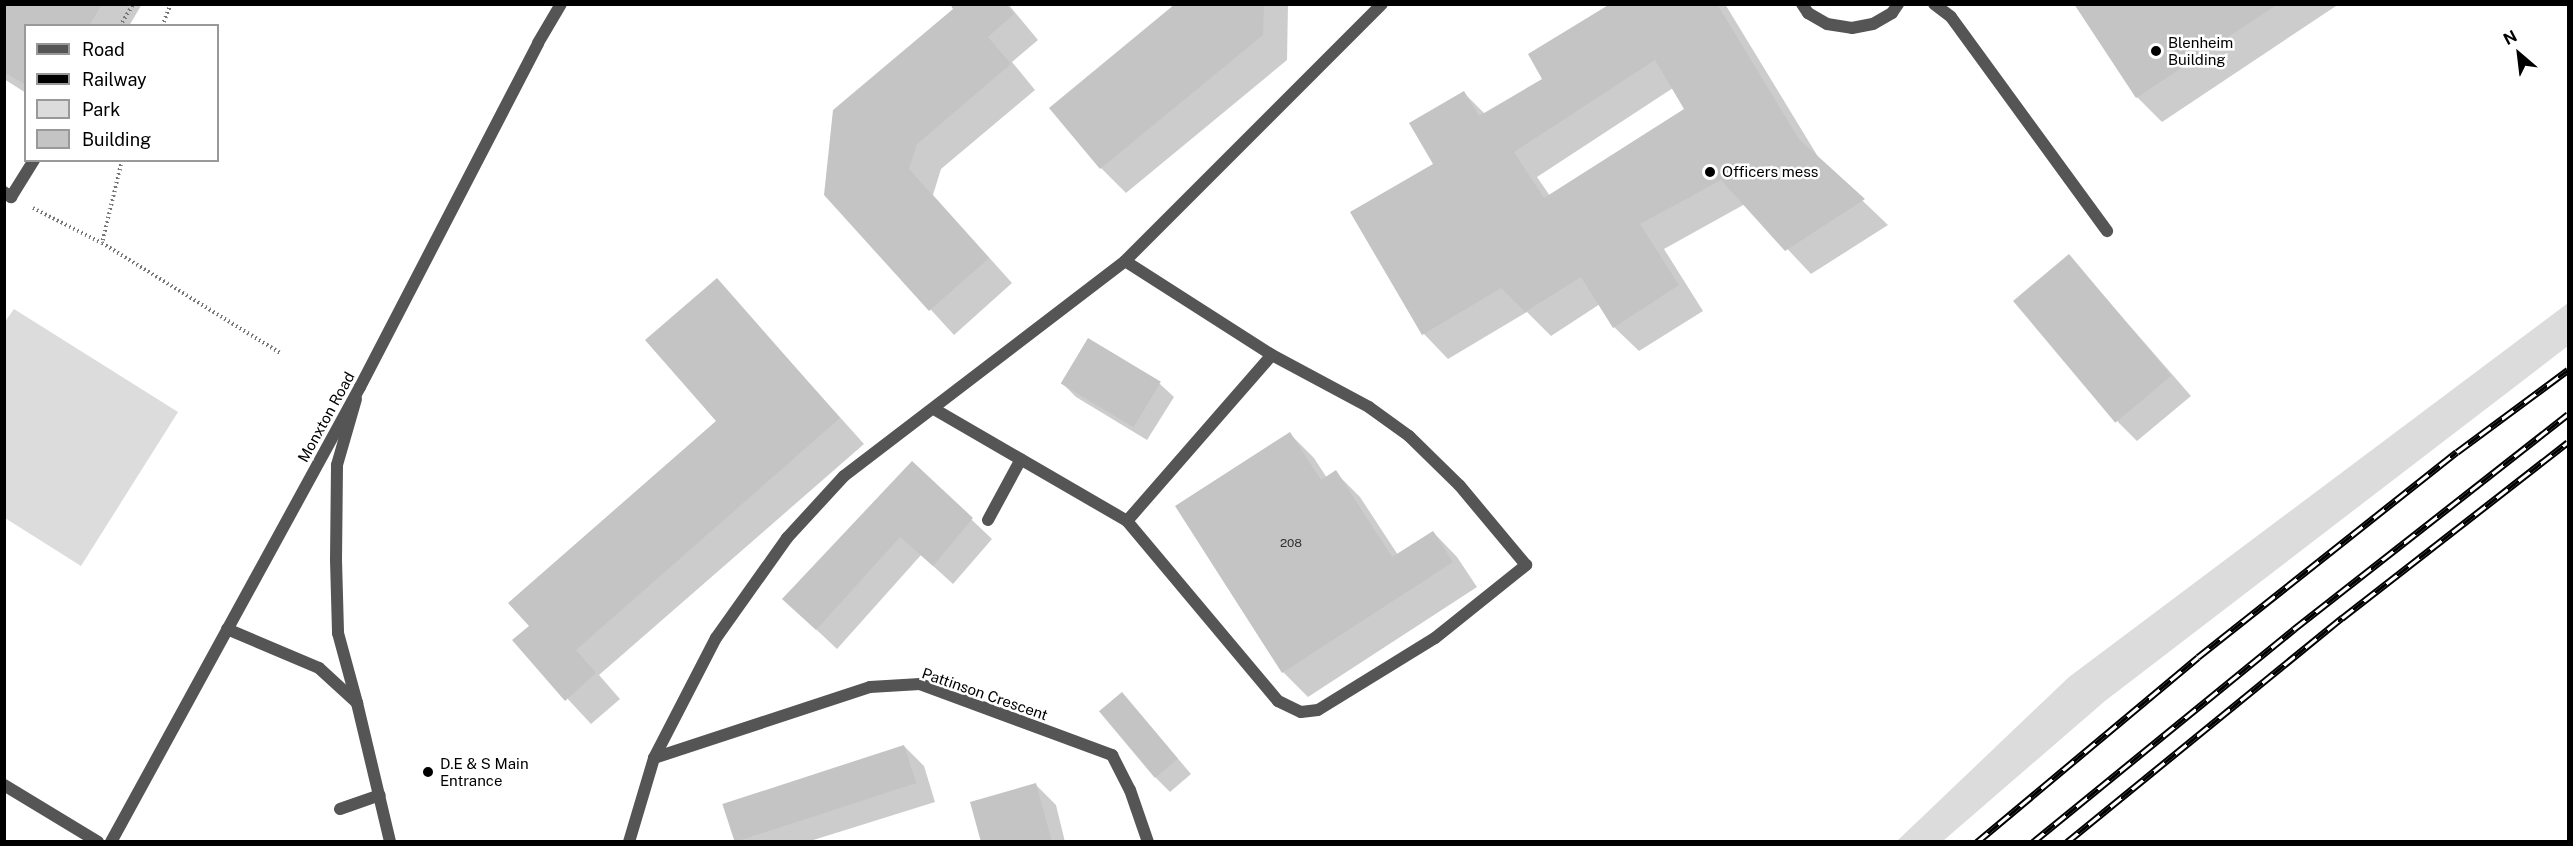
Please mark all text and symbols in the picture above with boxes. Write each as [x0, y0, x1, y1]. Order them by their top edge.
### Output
legend [24, 24, 219, 162]
north arrow [2489, 24, 2549, 84]
text: N [2500, 26, 2520, 49]
place label: Blenheim Building [2168, 33, 2233, 68]
text: Road [82, 39, 125, 60]
marker: Blenheim Building [2149, 44, 2163, 58]
text: Railway [82, 69, 147, 90]
text: Park [82, 99, 120, 120]
text: Building [82, 129, 151, 150]
place label: Officers mess [1722, 163, 1818, 181]
marker: Officers mess [1703, 165, 1717, 179]
street label: Monxton Road [294, 369, 358, 465]
house number: 208 [1280, 537, 1302, 551]
street label: Pattinson Crescent [920, 664, 1050, 724]
place label: D.E & S Main Entrance [440, 754, 529, 789]
marker: D.E & S Main Entrance [421, 765, 435, 779]

